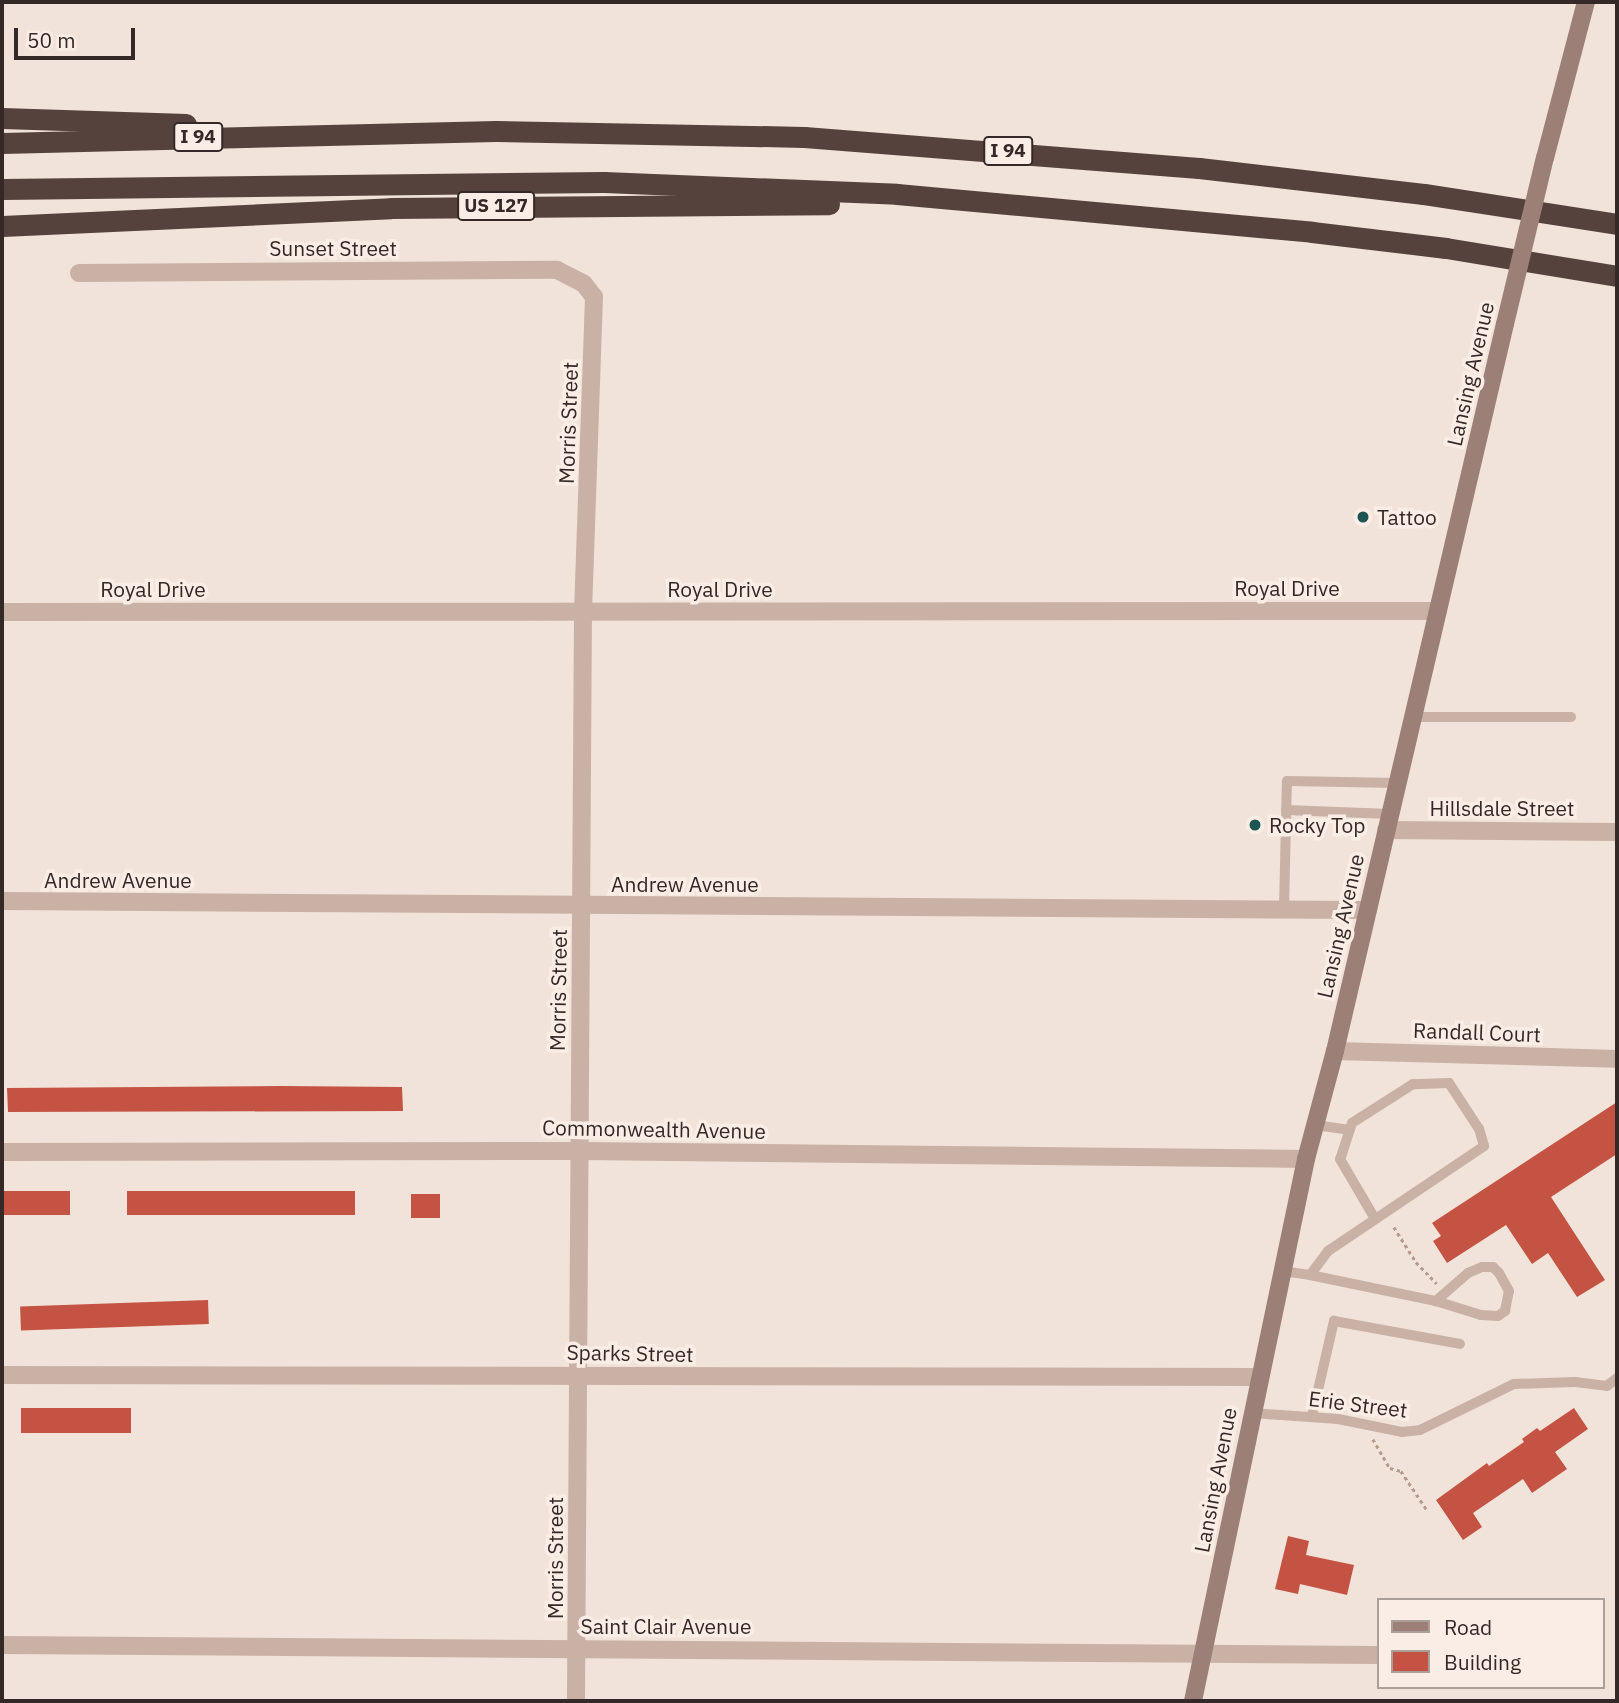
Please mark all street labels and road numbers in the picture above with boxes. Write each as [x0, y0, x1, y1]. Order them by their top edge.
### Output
road number: I 94 [172, 122, 224, 153]
road number: I 94 [982, 136, 1034, 167]
road number: US 127 [456, 190, 536, 222]
street label: Sunset Street [269, 235, 397, 261]
street label: Lansing Avenue [1441, 299, 1499, 449]
street label: Morris Street [553, 361, 583, 485]
street label: Royal Drive [1234, 575, 1340, 601]
street label: Royal Drive [100, 576, 206, 602]
street label: Royal Drive [667, 576, 773, 602]
street label: Hillsdale Street [1430, 795, 1574, 821]
street label: Lansing Avenue [1311, 851, 1369, 1001]
street label: Andrew Avenue [44, 867, 192, 893]
street label: Andrew Avenue [611, 871, 759, 897]
street label: Morris Street [544, 929, 572, 1051]
street label: Randall Court [1413, 1017, 1541, 1047]
street label: Commonwealth Avenue [542, 1114, 766, 1144]
street label: Sparks Street [566, 1339, 694, 1367]
street label: Erie Street [1307, 1385, 1409, 1423]
street label: Lansing Avenue [1189, 1405, 1241, 1555]
street label: Morris Street [542, 1497, 568, 1619]
street label: Saint Clair Avenue [581, 1613, 751, 1639]

